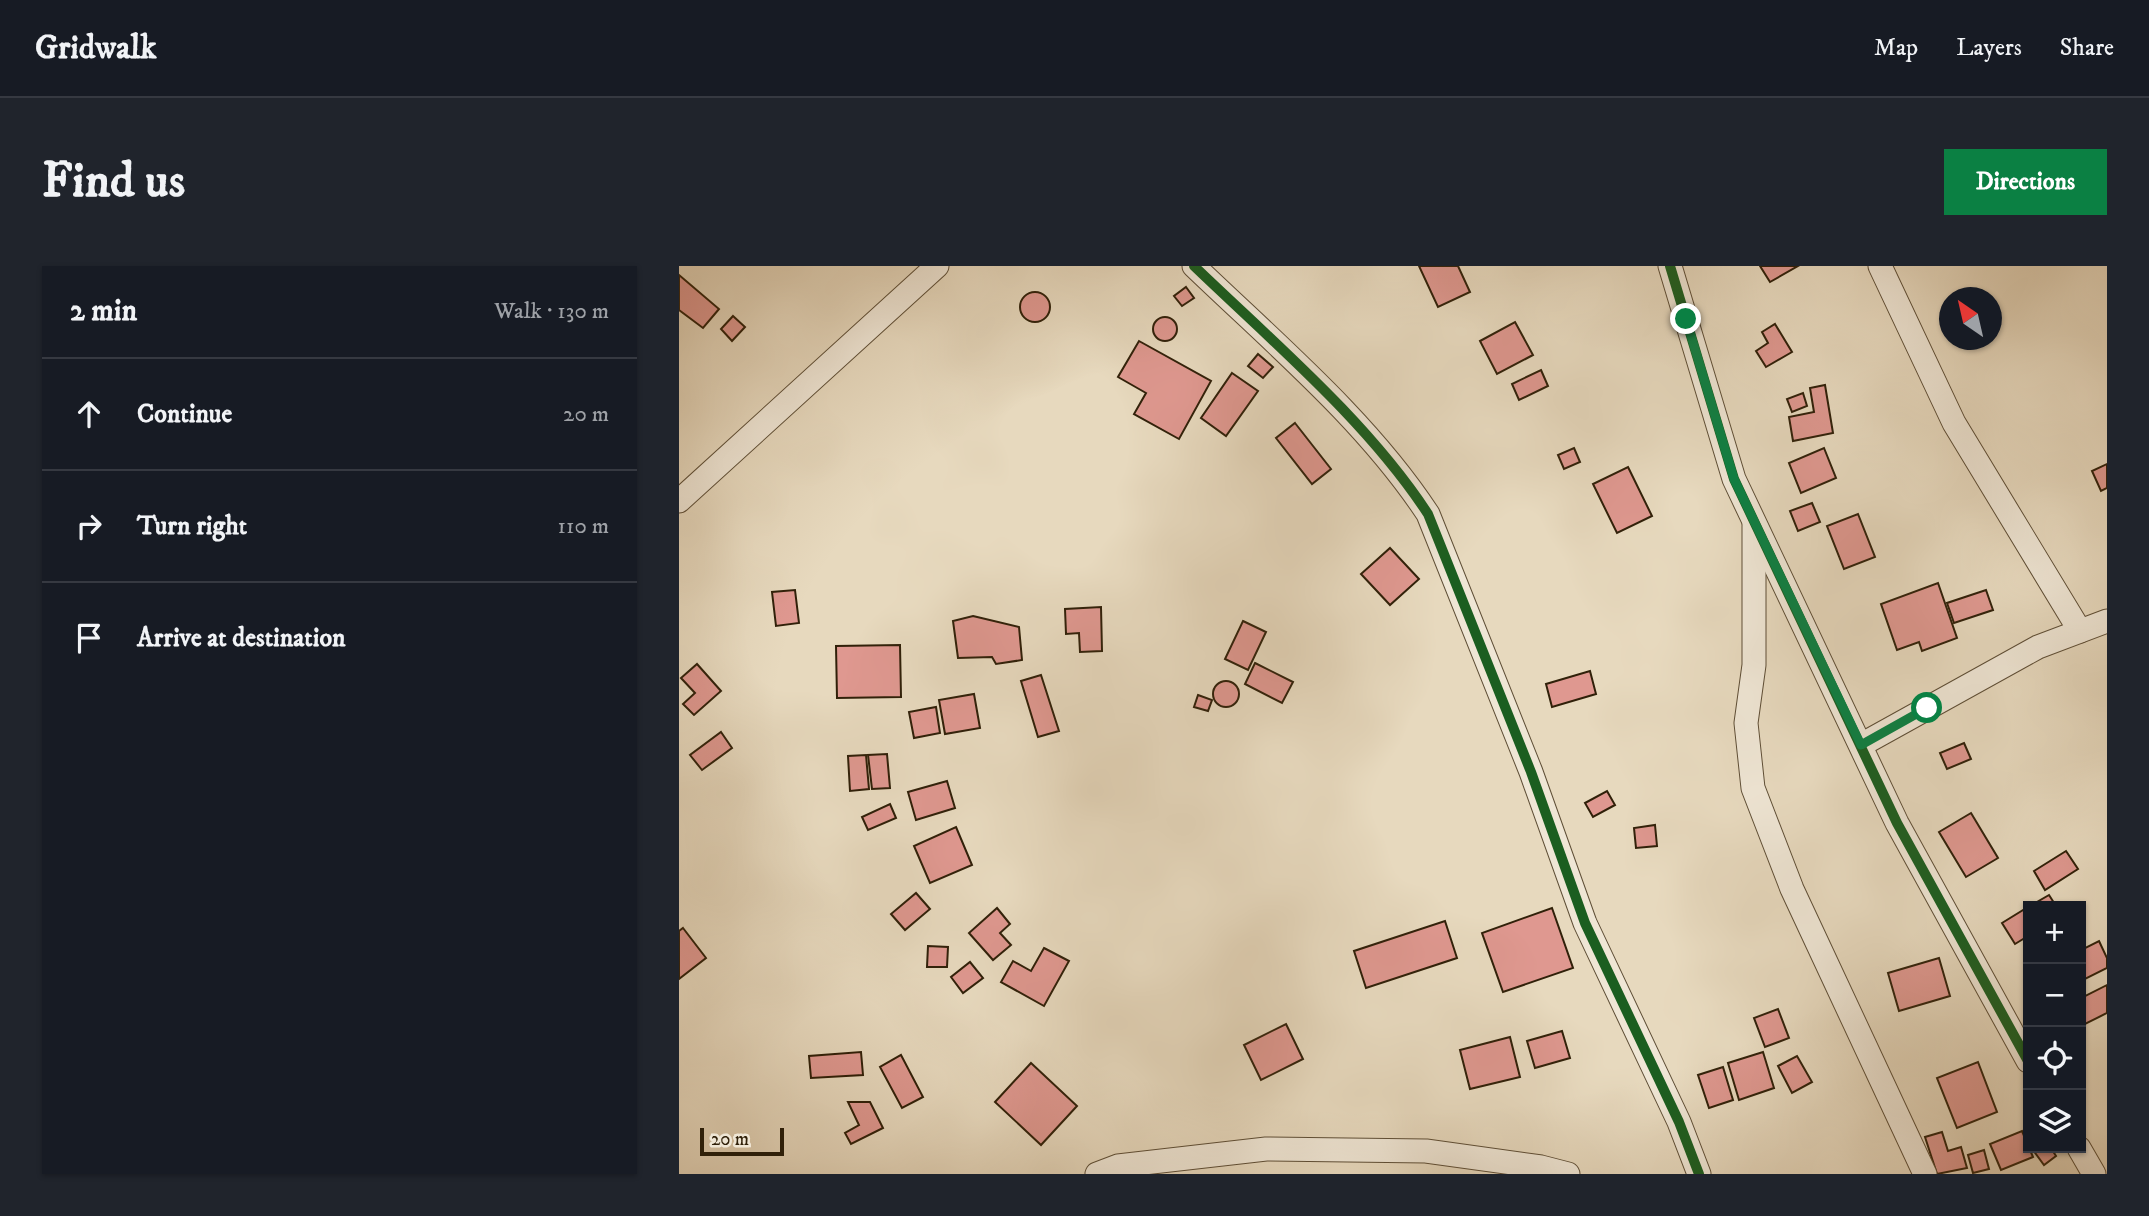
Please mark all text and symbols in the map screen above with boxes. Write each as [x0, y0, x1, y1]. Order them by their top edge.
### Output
text: Gridwalk [35, 28, 157, 69]
text: Map [1874, 33, 1918, 63]
text: Layers [1956, 33, 2022, 63]
text: Share [2060, 33, 2114, 63]
button: Directions [1944, 149, 2107, 215]
text: Find us [42, 151, 185, 213]
north arrow [1939, 287, 2002, 350]
text: 2 min [70, 293, 137, 330]
text: Walk · 130 m [494, 297, 609, 326]
route end [1670, 303, 1701, 334]
icon: ahead [70, 395, 108, 433]
text: Continue [137, 398, 232, 431]
text: 20 m [563, 400, 609, 429]
icon: right [70, 507, 108, 545]
text: Turn right [137, 510, 247, 543]
text: 110 m [558, 512, 609, 541]
icon: arrive [70, 619, 108, 657]
text: Arrive at destination [137, 622, 346, 655]
route start [1911, 692, 1942, 723]
map controls [2023, 901, 2086, 1153]
button: + [2023, 901, 2086, 964]
button: − [2023, 964, 2086, 1027]
button: locate [2023, 1027, 2086, 1090]
button: layers [2023, 1090, 2086, 1153]
scale bar [700, 1125, 784, 1157]
text: 20 m [711, 1128, 749, 1151]

